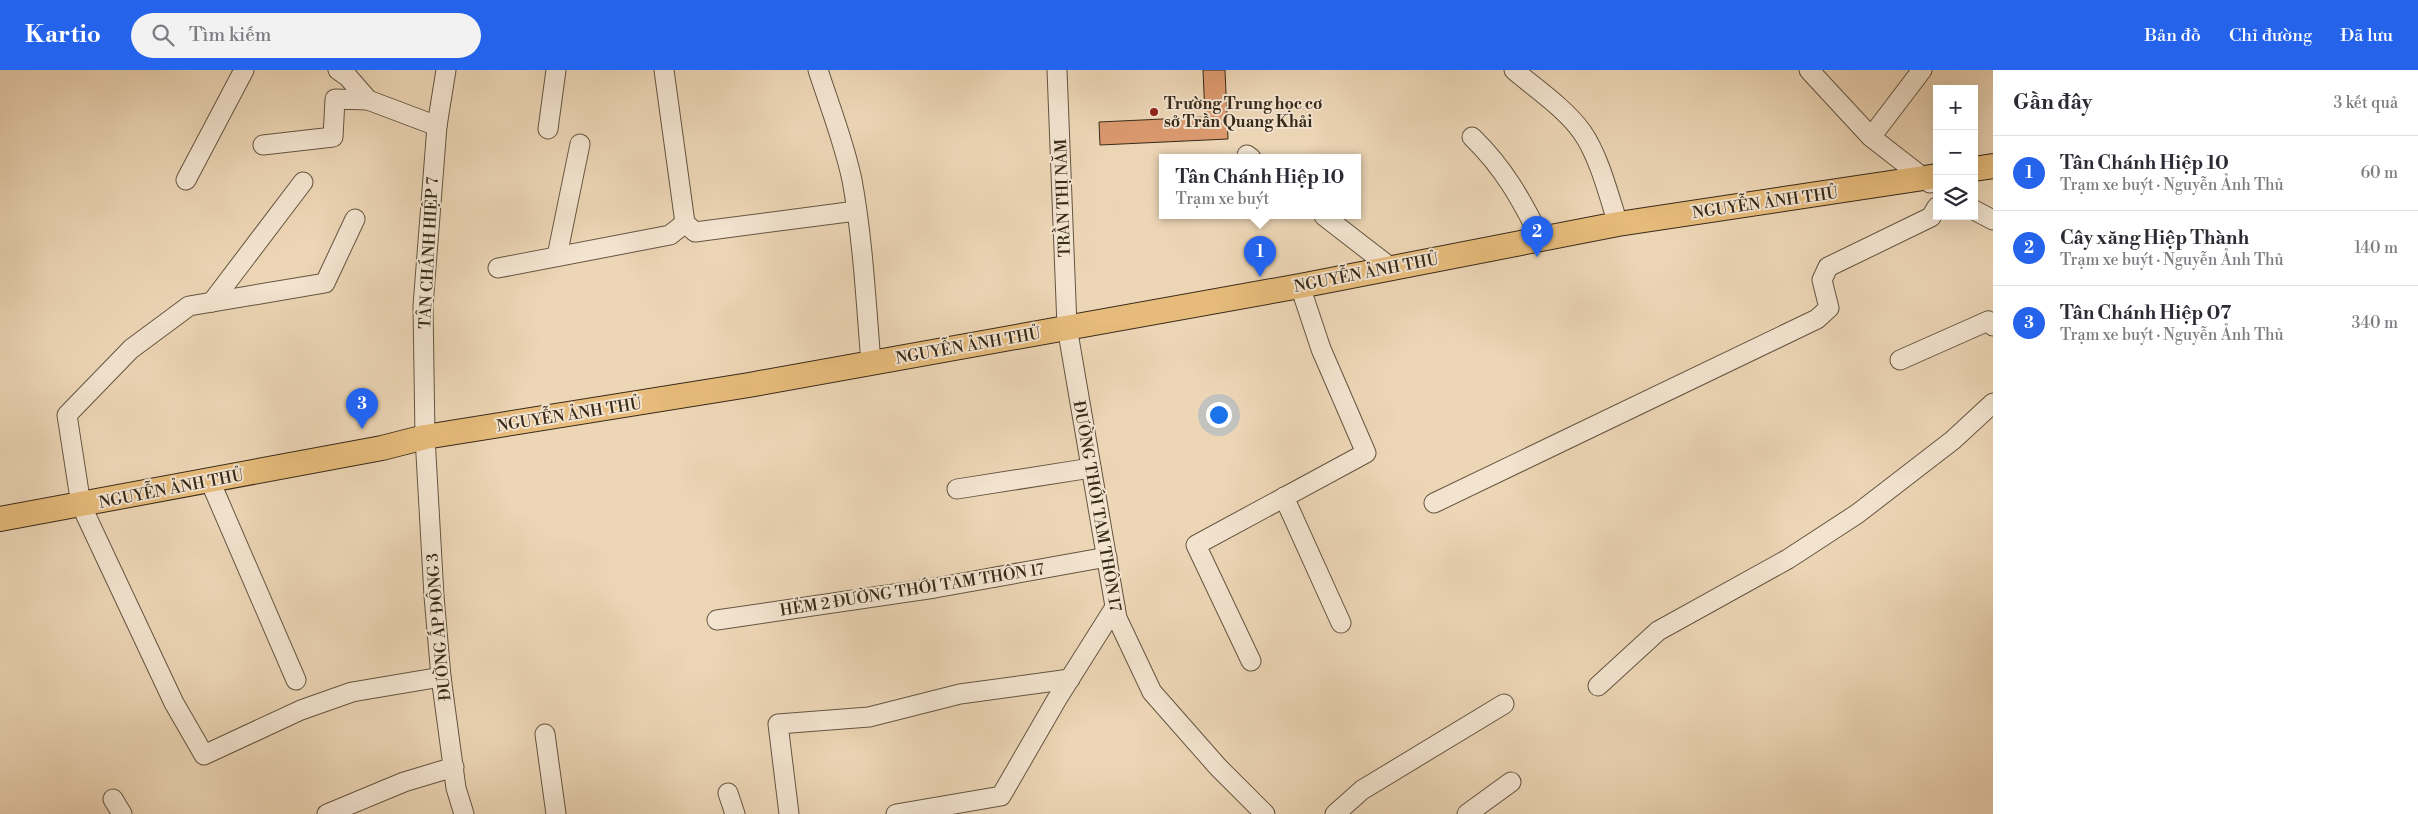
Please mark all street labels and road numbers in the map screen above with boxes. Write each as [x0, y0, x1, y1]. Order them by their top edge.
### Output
street label: TRẦN THỊ NĂM [1047, 138, 1075, 258]
street label: TÂN CHÁNH HIỆP 7 [413, 176, 443, 330]
street label: NGUYỄN ẢNH THỦ [1690, 178, 1839, 223]
street label: NGUYỄN ẢNH THỦ [1291, 244, 1440, 297]
street label: NGUYỄN ẢNH THỦ [893, 318, 1042, 369]
street label: NGUYỄN ẢNH THỦ [494, 389, 643, 436]
street label: ĐƯỜNG THỚI TAM THÔN 17 [1069, 399, 1127, 613]
street label: NGUYỄN ẢNH THỦ [96, 460, 245, 513]
street label: ĐƯỜNG ẤP ĐÔNG 3 [419, 552, 455, 702]
street label: HẺM 2 ĐƯỜNG THỚI TAM THÔN 17 [778, 557, 1046, 621]

